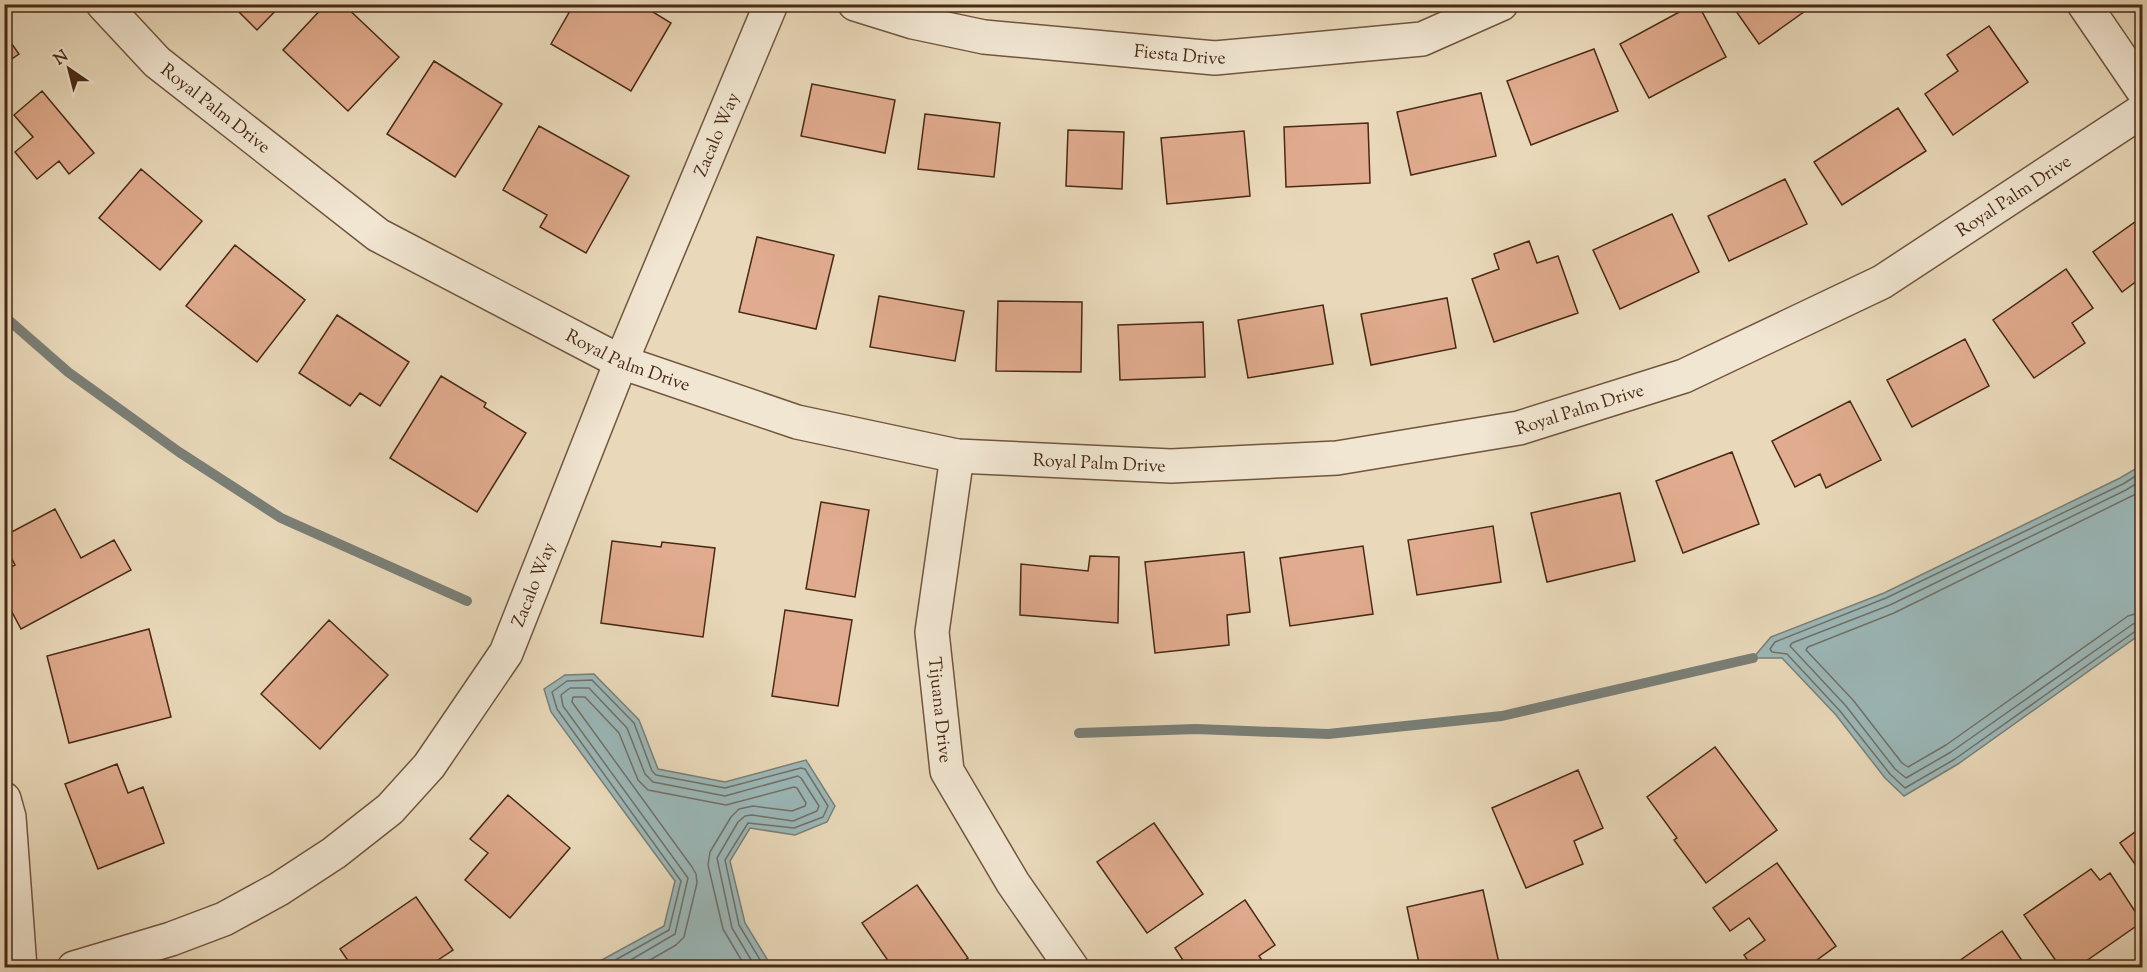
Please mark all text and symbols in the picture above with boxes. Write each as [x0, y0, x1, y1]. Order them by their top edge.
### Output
north arrow [39, 39, 99, 99]
street label: Fiesta Drive [1133, 40, 1227, 73]
text: N [50, 46, 74, 72]
street label: Royal Palm Drive [154, 58, 275, 161]
street label: Zacalo Way [689, 89, 747, 181]
street label: Royal Palm Drive [1952, 150, 2077, 245]
street label: Royal Palm Drive [560, 324, 693, 400]
street label: Royal Palm Drive [1513, 378, 1648, 443]
street label: Royal Palm Drive [1032, 449, 1166, 481]
street label: Zacalo Way [506, 539, 563, 631]
street label: Tijuana Drive [920, 656, 957, 764]

